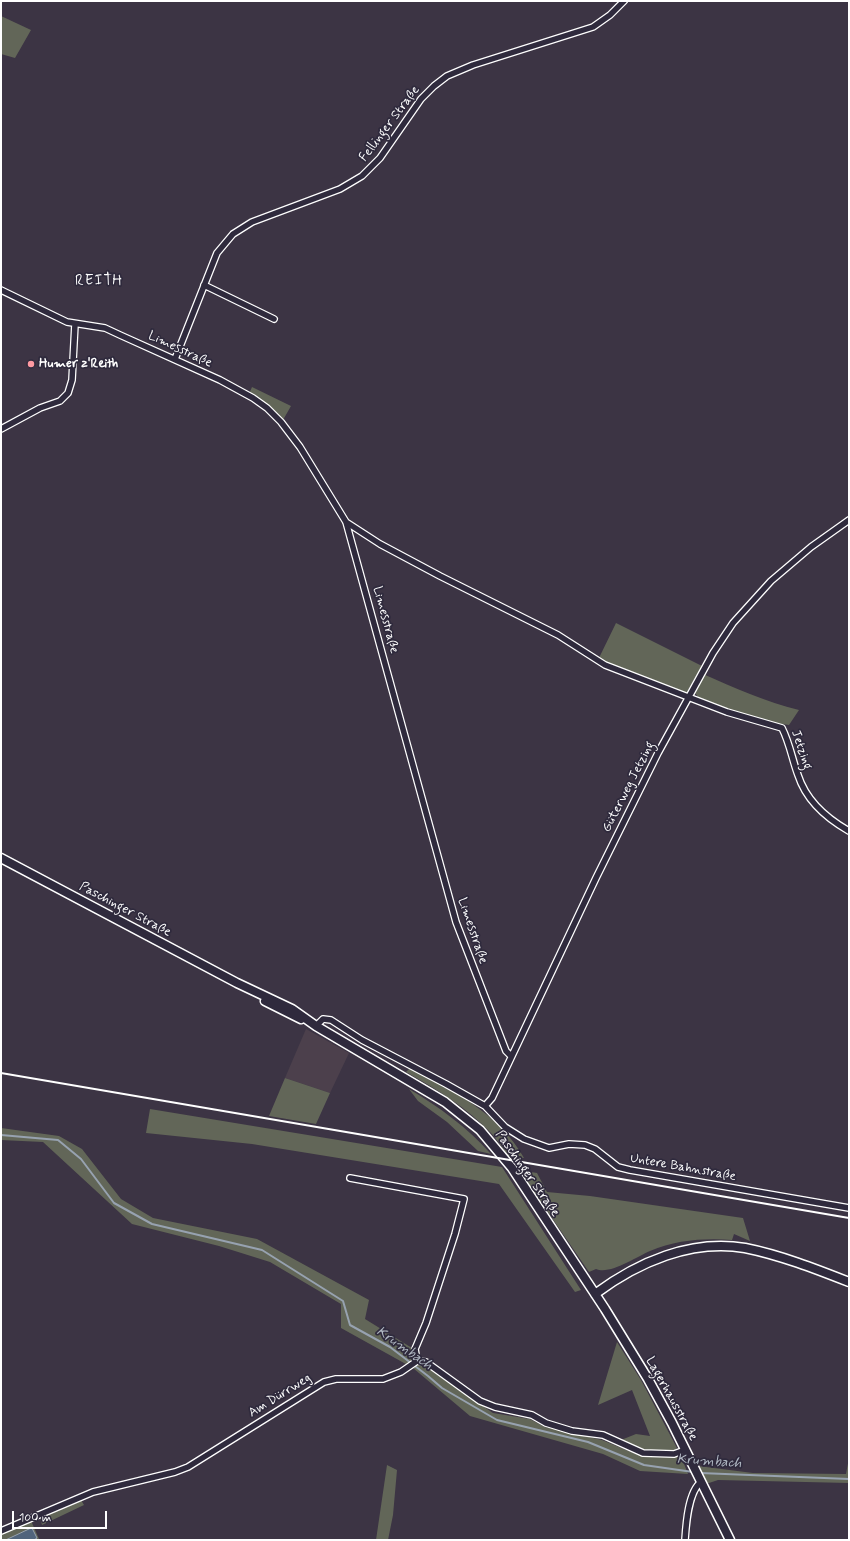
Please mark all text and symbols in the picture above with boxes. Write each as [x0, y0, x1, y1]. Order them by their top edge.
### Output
street label: Fellinger Straße [356, 83, 424, 165]
district label: REITH [74, 273, 124, 291]
street label: Limesstraße [145, 328, 215, 372]
place label: Humer z'Reith [39, 356, 118, 372]
marker: Humer z'Reith [26, 359, 36, 369]
street label: Limesstraße [369, 585, 401, 655]
street label: Jetzing [787, 728, 815, 772]
street label: Güterweg Jetzing [599, 739, 659, 835]
street label: Paschinger Straße [76, 879, 174, 941]
street label: Limesstraße [453, 896, 491, 966]
street label: Paschinger Straße [491, 1128, 563, 1220]
street label: Untere Bahnstraße [629, 1151, 737, 1185]
water label: Krumbach [373, 1324, 435, 1374]
street label: Lagerhausstraße [642, 1354, 700, 1444]
street label: Am Dürrweg [246, 1371, 314, 1421]
water label: Krumbach [676, 1451, 742, 1473]
scale bar [14, 1503, 109, 1529]
text: 100 m [19, 1510, 51, 1526]

